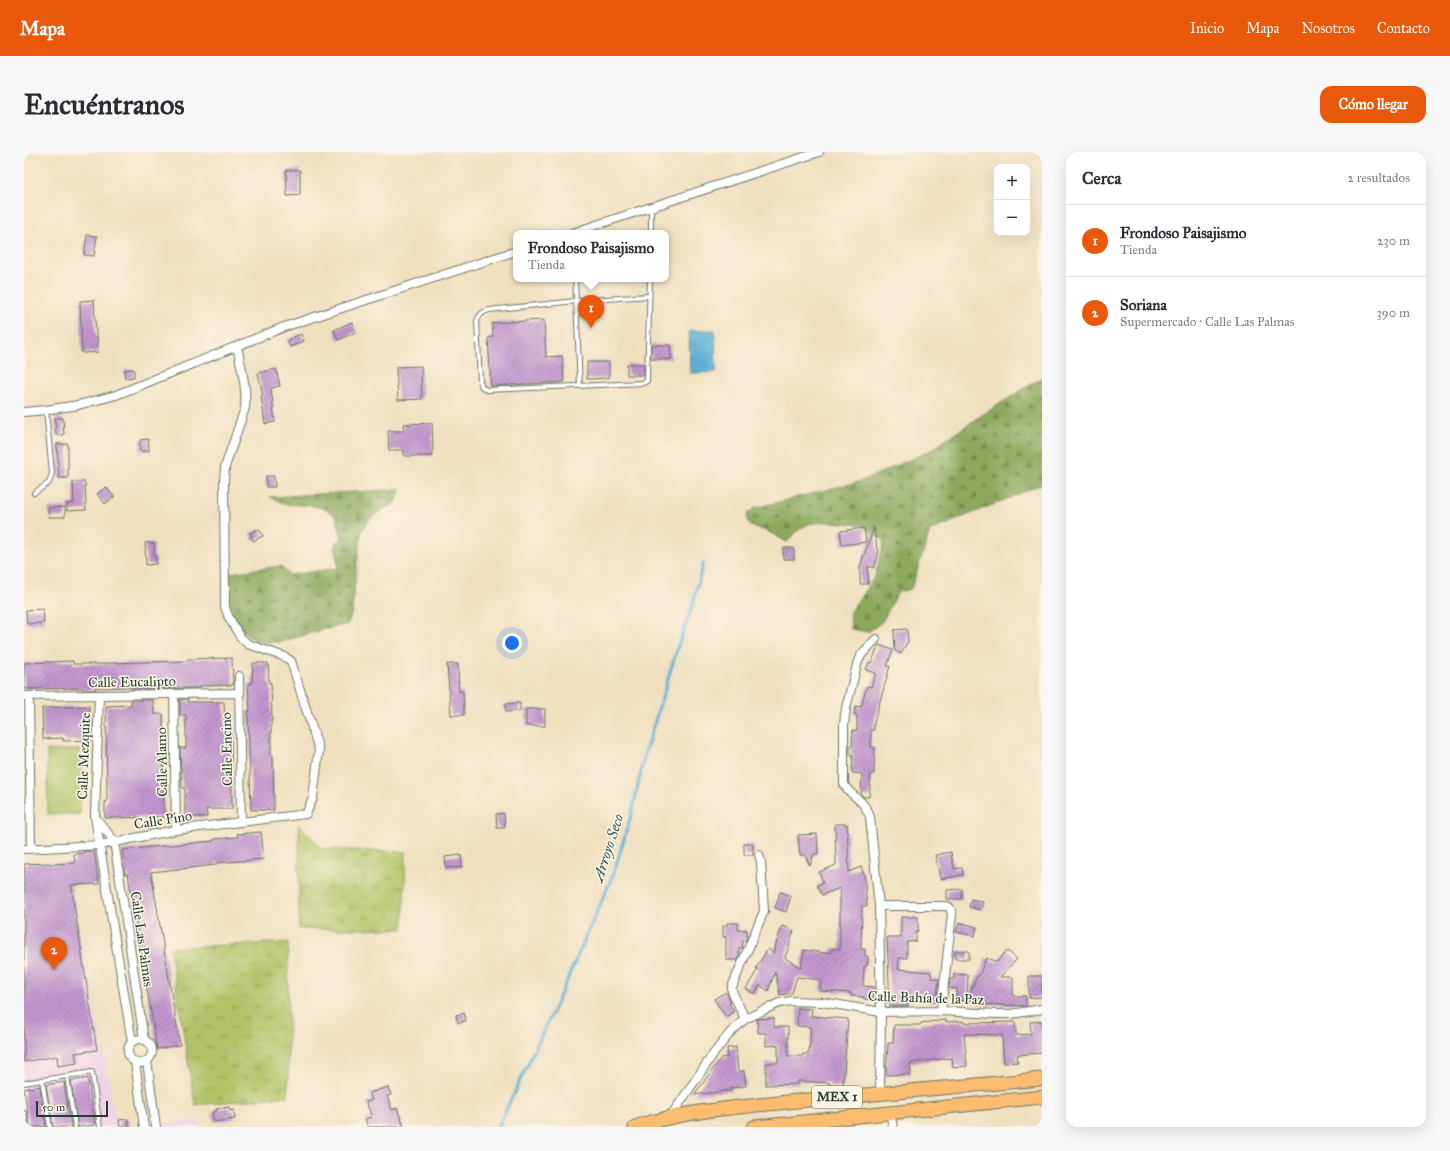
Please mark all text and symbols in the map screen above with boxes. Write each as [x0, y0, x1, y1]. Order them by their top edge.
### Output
text: Mapa [20, 17, 65, 40]
text: Inicio [1190, 20, 1224, 37]
text: Mapa [1246, 20, 1279, 37]
text: Nosotros [1301, 20, 1355, 37]
text: Contacto [1377, 20, 1430, 37]
button: Cómo llegar [1320, 86, 1426, 123]
text: Encuéntranos [24, 87, 185, 122]
map controls [994, 164, 1030, 236]
button: + [994, 164, 1030, 200]
text: Cerca [1082, 168, 1121, 189]
text: 2 resultados [1347, 170, 1410, 186]
button: − [994, 200, 1030, 236]
text: Frondoso Paisajismo [1120, 224, 1246, 242]
popup [513, 230, 669, 282]
text: 1 [1092, 233, 1098, 249]
text: 230 m [1377, 233, 1410, 249]
text: Frondoso Paisajismo [528, 239, 654, 257]
text: Tienda [1120, 242, 1157, 258]
text: Tienda [528, 257, 565, 273]
pin: 1 [578, 295, 604, 328]
text: Soriana [1120, 296, 1167, 314]
text: 2 [1092, 305, 1098, 321]
text: 390 m [1377, 305, 1410, 321]
text: Supermercado · Calle Las Palmas [1120, 314, 1294, 330]
your location [502, 633, 522, 653]
street label: Calle Eucalipto [88, 673, 176, 691]
street label: Calle Mezquite [74, 712, 95, 800]
street label: Calle Encino [218, 712, 236, 786]
street label: Calle Alamo [153, 727, 171, 797]
street label: Calle Pino [133, 807, 193, 833]
water label: Arroyo Seco [588, 811, 628, 886]
street label: Calle Las Palmas [127, 890, 157, 988]
pin: 2 [41, 937, 67, 970]
street label: Calle Bahía de la Paz [868, 987, 985, 1009]
road number: MEX 1 [812, 1086, 862, 1108]
scale bar [36, 1099, 108, 1118]
text: 50 m [42, 1101, 65, 1114]

